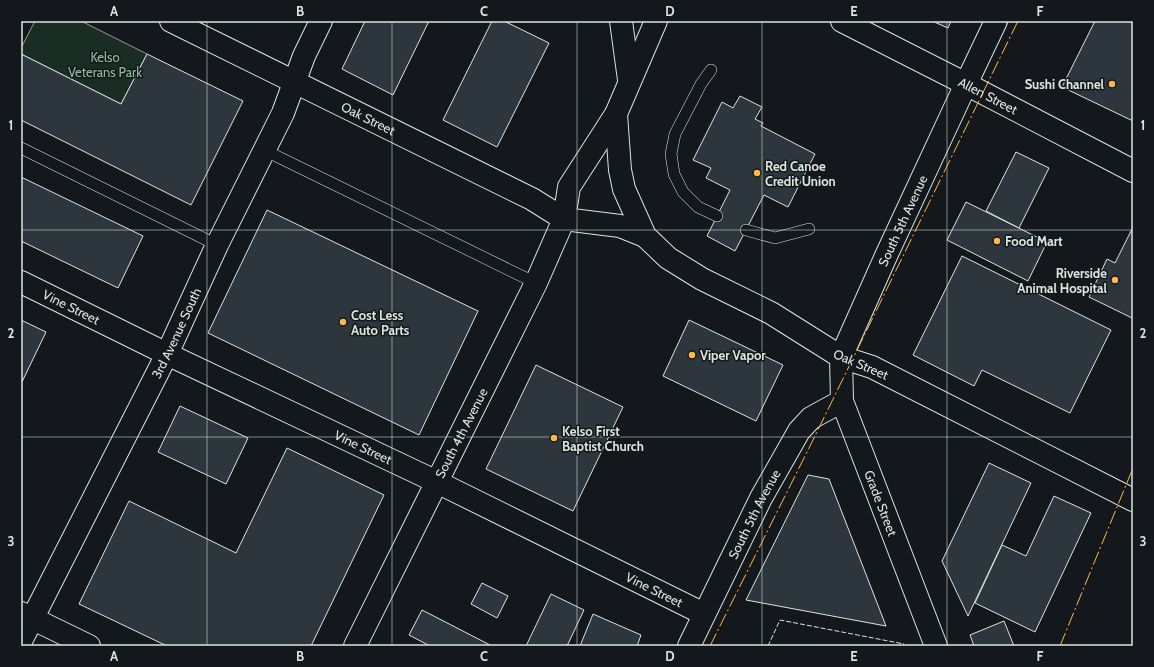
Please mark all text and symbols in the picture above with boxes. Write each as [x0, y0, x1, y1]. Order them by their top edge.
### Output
text: A [110, 3, 119, 19]
text: B [296, 3, 304, 19]
text: C [480, 3, 488, 19]
text: D [665, 3, 675, 19]
text: E [850, 3, 858, 19]
text: F [1037, 3, 1044, 19]
park label: Kelso Veterans Park [68, 49, 142, 80]
street label: Allen Street [956, 74, 1021, 118]
place label: Sushi Channel [1025, 76, 1105, 92]
marker: Sushi Channel [1107, 79, 1117, 89]
street label: Oak Street [339, 98, 399, 139]
text: 1 [9, 117, 13, 133]
text: 1 [1141, 117, 1145, 133]
place label: Red Canoe Credit Union [765, 158, 836, 189]
marker: Red Canoe Credit Union [752, 168, 762, 178]
street label: South 5th Avenue [875, 172, 931, 269]
place label: Food Mart [1005, 233, 1063, 249]
marker: Food Mart [992, 236, 1002, 246]
place label: Riverside Animal Hospital [1017, 265, 1108, 296]
marker: Riverside Animal Hospital [1110, 275, 1120, 285]
street label: 3rd Avenue South [148, 285, 204, 381]
street label: Vine Street [40, 286, 103, 328]
place label: Cost Less Auto Parts [351, 307, 410, 338]
marker: Cost Less Auto Parts [338, 317, 348, 327]
text: 2 [8, 325, 15, 341]
text: 2 [1140, 325, 1147, 341]
street label: Oak Street [831, 345, 892, 383]
place label: Viper Vapor [700, 347, 766, 363]
marker: Viper Vapor [687, 350, 697, 360]
street label: South 4th Avenue [431, 385, 491, 481]
place label: Kelso First Baptist Church [562, 423, 644, 454]
street label: Vine Street [332, 427, 395, 468]
marker: Kelso First Baptist Church [549, 433, 559, 443]
street label: South 5th Avenue [725, 466, 784, 562]
street label: Grade Street [861, 468, 901, 539]
text: 3 [7, 533, 15, 549]
text: 3 [1139, 533, 1147, 549]
street label: Vine Street [623, 569, 686, 611]
text: A [110, 648, 119, 664]
text: B [296, 648, 304, 664]
text: C [480, 648, 488, 664]
text: D [665, 648, 675, 664]
text: E [850, 648, 858, 664]
text: F [1037, 648, 1044, 664]

